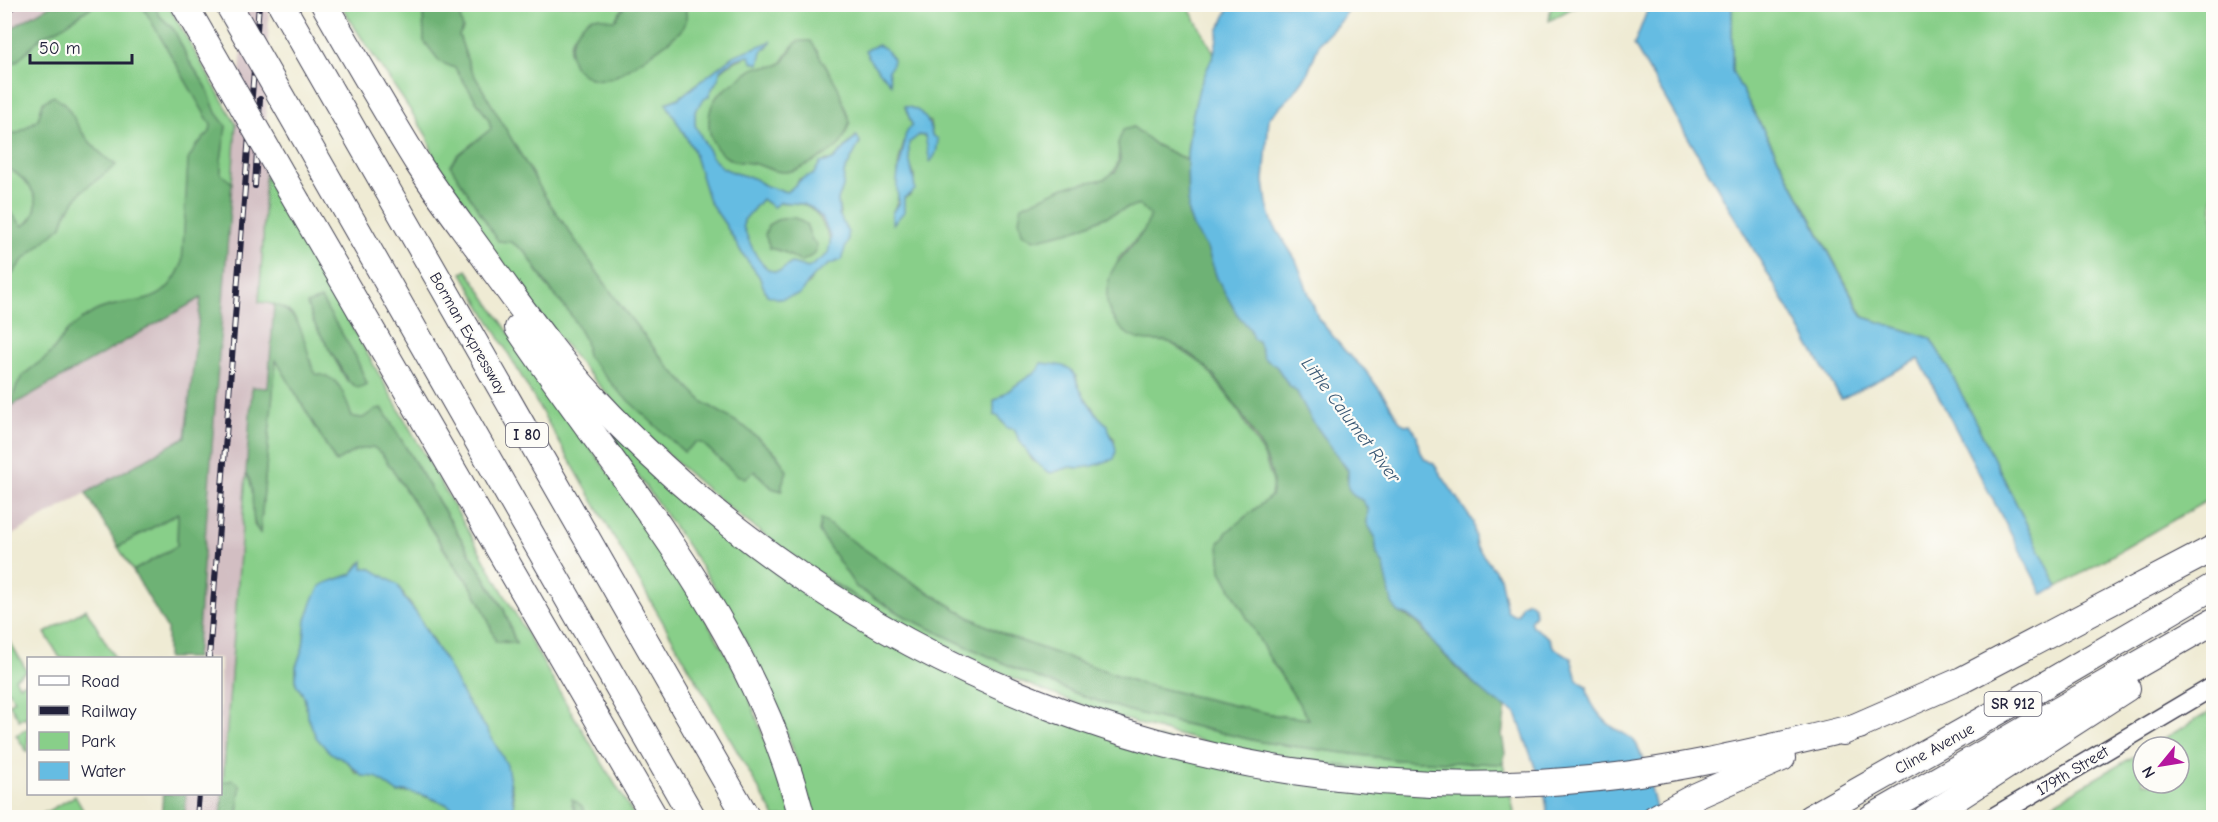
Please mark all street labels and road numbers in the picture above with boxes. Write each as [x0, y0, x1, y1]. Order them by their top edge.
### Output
street label: Borman Expressway [426, 269, 511, 399]
road number: I 80 [506, 423, 548, 447]
road number: SR 912 [1984, 692, 2042, 716]
street label: Cline Avenue [1892, 720, 1977, 778]
street label: 179th Street [2033, 742, 2112, 799]

